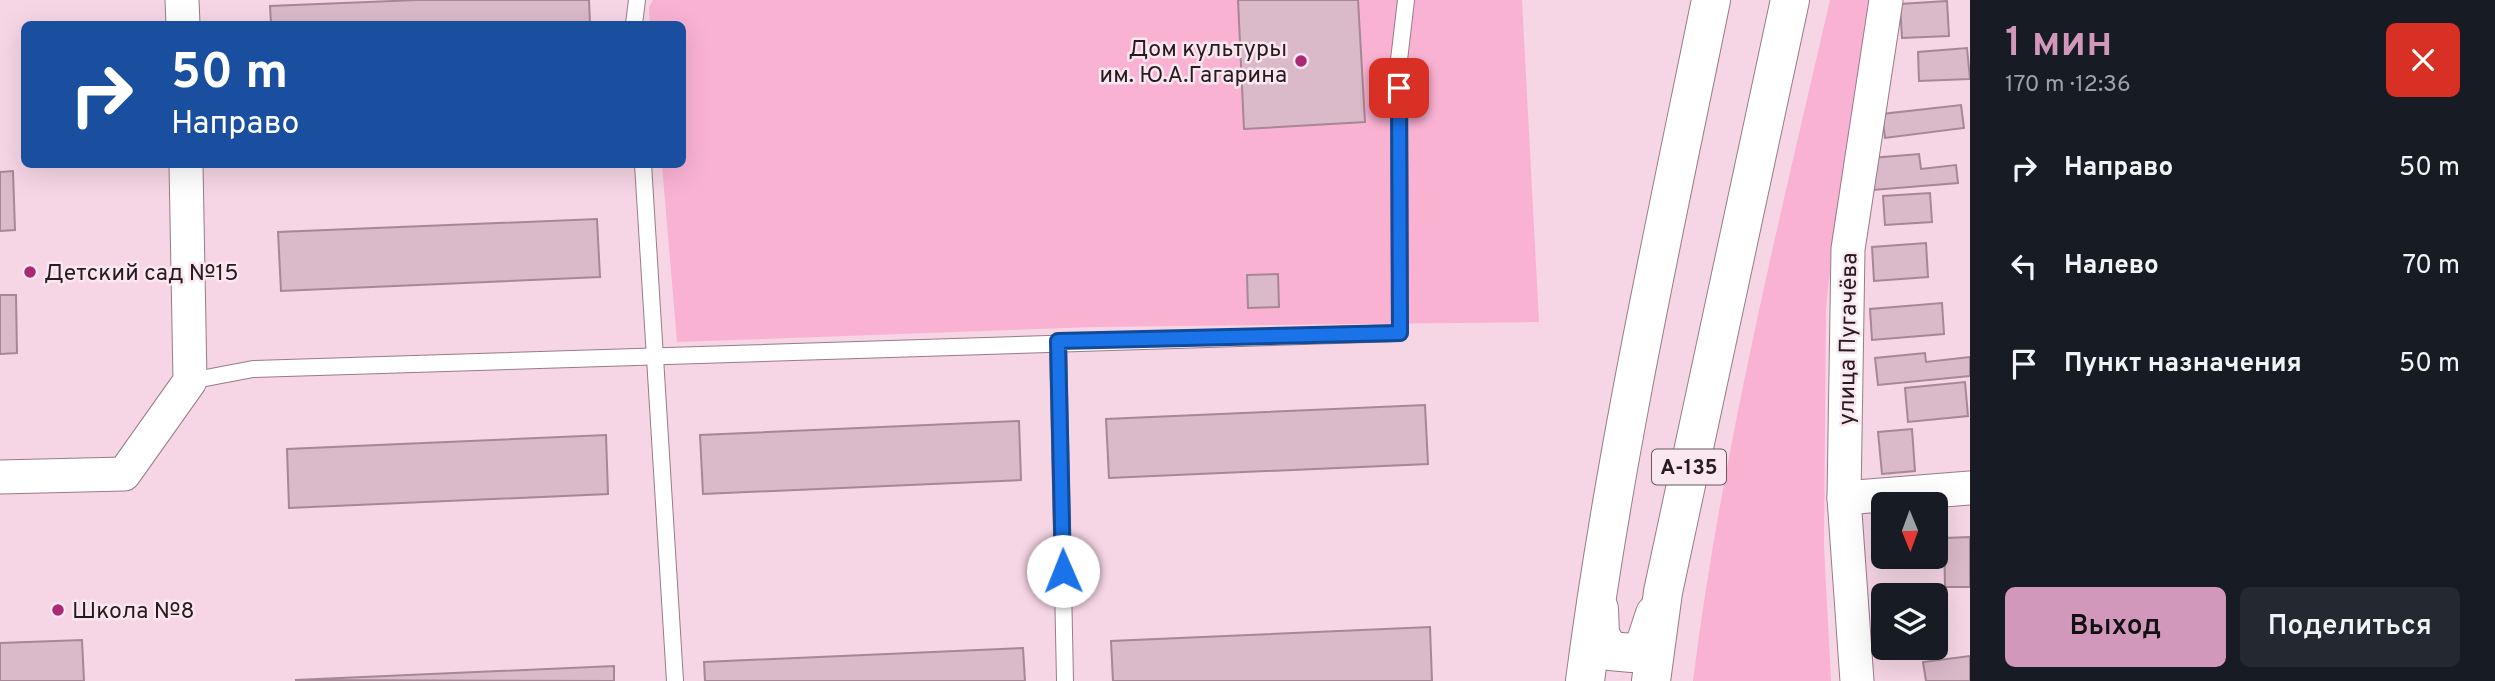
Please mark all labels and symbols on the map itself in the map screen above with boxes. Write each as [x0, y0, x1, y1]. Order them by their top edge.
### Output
place label: Дом культуры им. Ю.А.Гагарина [1100, 36, 1287, 91]
marker: Дом культуры им. Ю.А.Гагарина [1293, 53, 1309, 69]
pin [1369, 58, 1429, 118]
street label: улица Пугачёва [1833, 252, 1866, 426]
place label: Детский сад №15 [44, 260, 238, 289]
marker: Детский сад №15 [22, 264, 38, 280]
road number: А-135 [1652, 449, 1726, 484]
north arrow [1871, 492, 1948, 569]
position arrow [1026, 534, 1100, 608]
place label: Школа №8 [72, 598, 194, 627]
marker: Школа №8 [50, 602, 66, 618]

